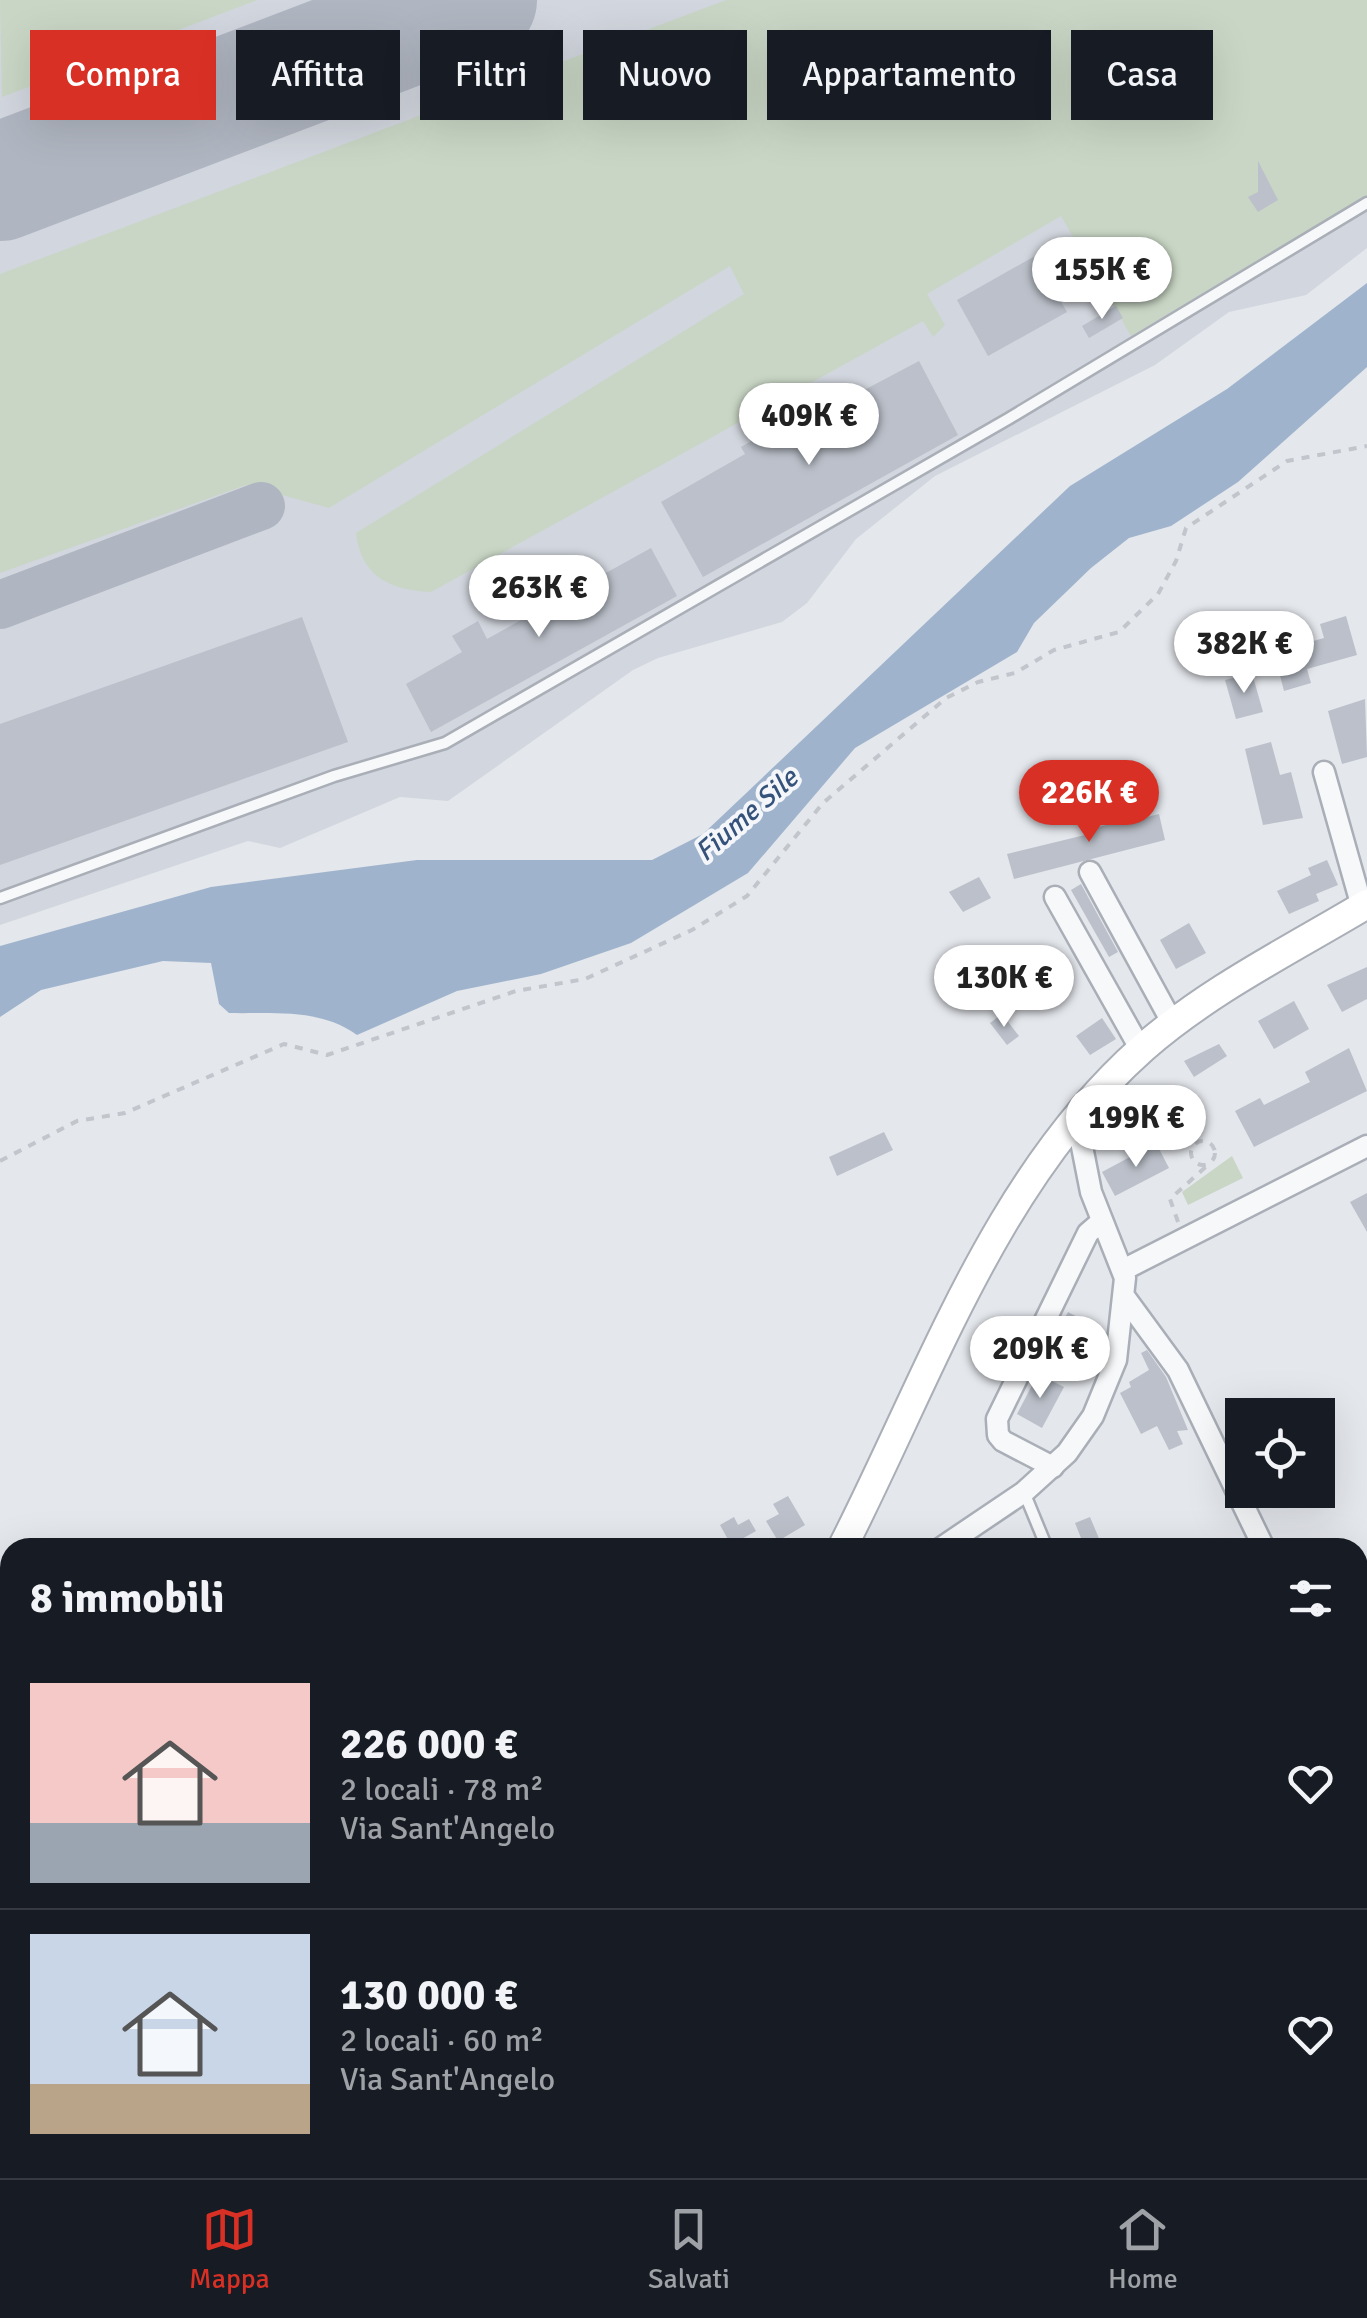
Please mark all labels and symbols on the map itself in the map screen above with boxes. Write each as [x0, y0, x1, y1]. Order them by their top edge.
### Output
pin: 155K € [1021, 237, 1183, 322]
pin: 409K € [728, 383, 890, 468]
pin: 263K € [458, 555, 620, 640]
pin: 382K € [1163, 611, 1325, 696]
water label: Fiume Sile [688, 760, 807, 869]
pin: 226K € [1008, 760, 1170, 845]
pin: 130K € [923, 945, 1085, 1030]
pin: 199K € [1055, 1085, 1217, 1170]
pin: 209K € [959, 1316, 1121, 1401]

